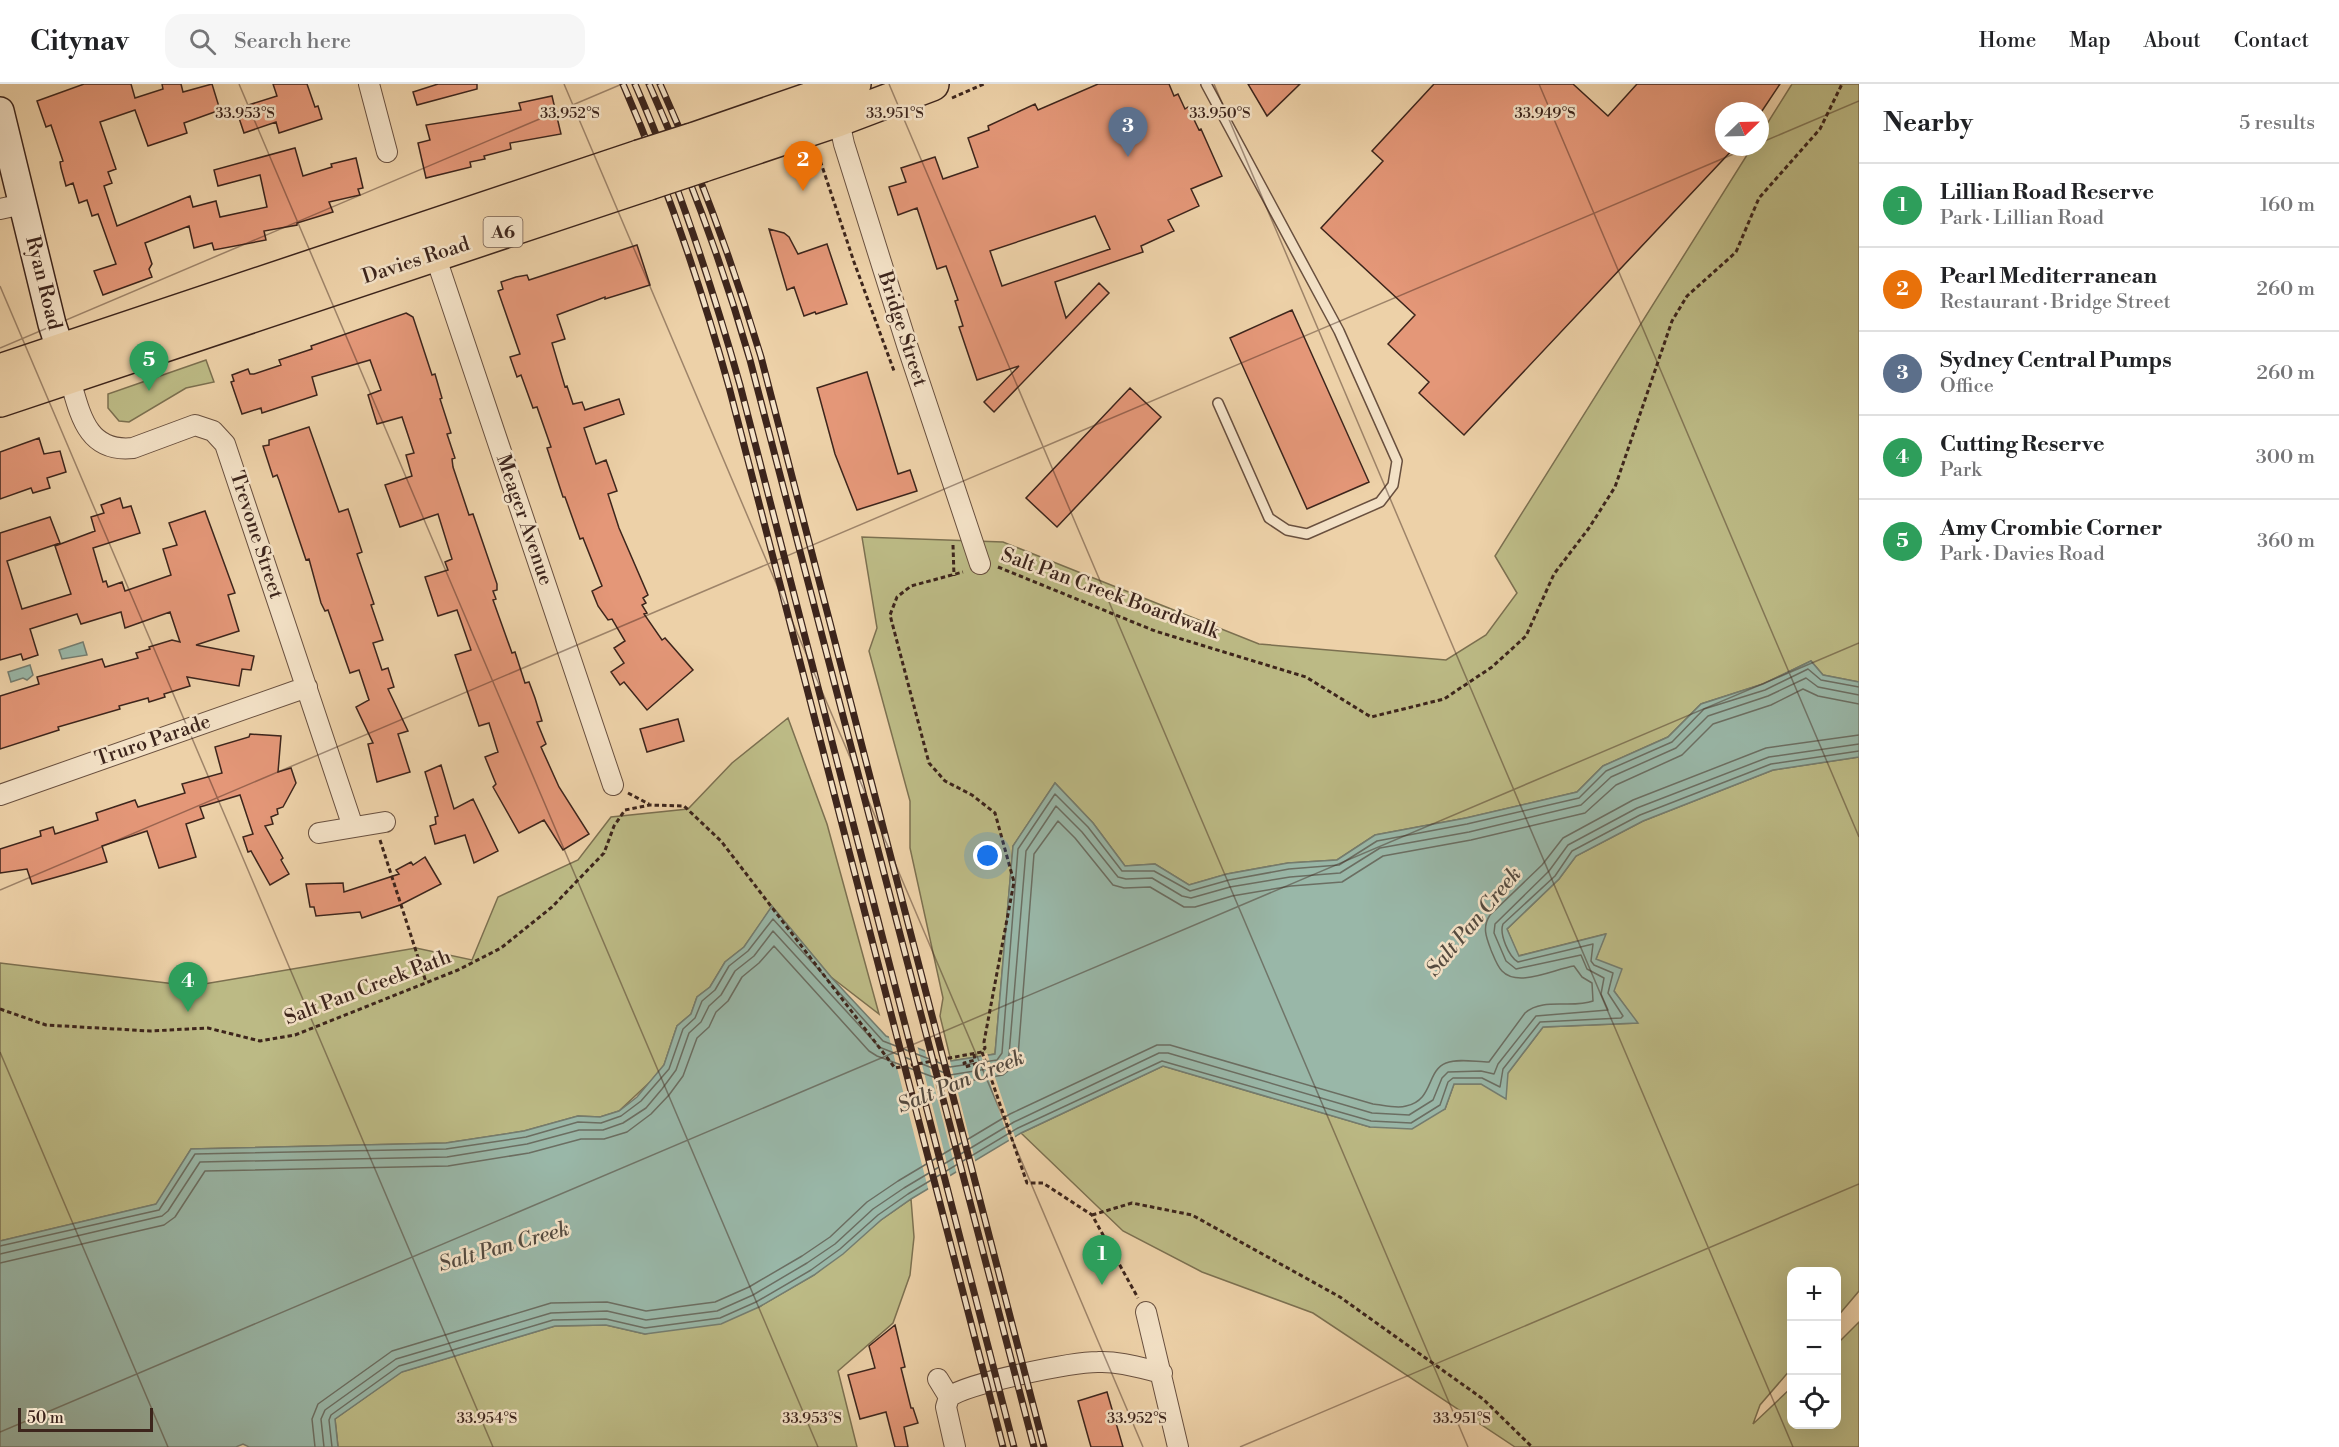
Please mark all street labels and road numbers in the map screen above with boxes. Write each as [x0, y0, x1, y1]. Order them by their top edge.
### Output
road number: A6 [484, 217, 522, 247]
street label: Davies Road [359, 232, 473, 290]
street label: Ryan Road [19, 234, 67, 333]
street label: Bridge Street [871, 267, 932, 390]
street label: Meager Avenue [490, 451, 558, 589]
street label: Trevone Street [224, 468, 288, 602]
street label: Salt Pan Creek Boardwalk [997, 543, 1224, 646]
street label: Truro Parade [92, 710, 214, 772]
street label: Salt Pan Creek Path [281, 945, 455, 1031]

